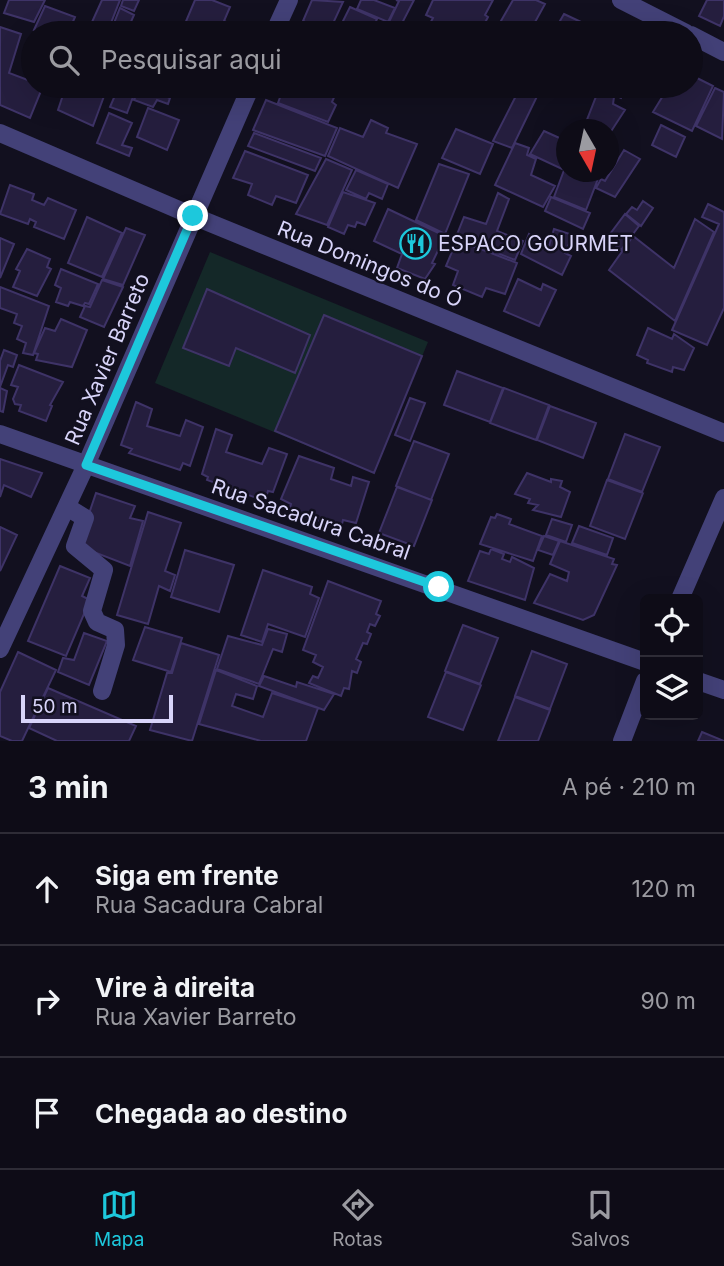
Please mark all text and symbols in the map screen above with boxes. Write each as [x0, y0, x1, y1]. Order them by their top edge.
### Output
search box [21, 21, 703, 98]
icon: search [45, 41, 83, 79]
text: Pesquisar aqui [101, 44, 282, 75]
north arrow [556, 119, 619, 182]
route end [177, 200, 208, 231]
street label: Rua Domingos do Ó [274, 215, 466, 313]
restaurant icon: ESPACO GOURMET [398, 226, 432, 260]
place label: ESPACO GOURMET [438, 231, 633, 256]
street label: Rua Xavier Barreto [60, 269, 154, 449]
street label: Rua Sacadura Cabral [208, 473, 414, 565]
route start [423, 571, 454, 602]
map controls [640, 594, 703, 720]
button: locate [640, 594, 703, 657]
button: layers [640, 657, 703, 720]
scale bar [21, 692, 173, 724]
text: 50 m [32, 695, 78, 718]
text: 3 min [28, 769, 109, 805]
text: A pé · 210 m [562, 773, 696, 801]
text: Siga em frente [95, 860, 279, 891]
icon: ahead [28, 870, 66, 908]
text: 120 m [631, 875, 696, 903]
text: Rua Sacadura Cabral [95, 891, 323, 919]
text: Vire à direita [95, 972, 255, 1003]
icon: right [28, 982, 66, 1020]
text: 90 m [641, 987, 696, 1015]
text: Rua Xavier Barreto [95, 1003, 297, 1031]
icon: arrive [28, 1094, 66, 1132]
text: Chegada ao destino [95, 1098, 347, 1129]
tab: Mapa [94, 1186, 144, 1251]
tab: Rotas [332, 1186, 383, 1251]
tab: Salvos [571, 1186, 630, 1251]

